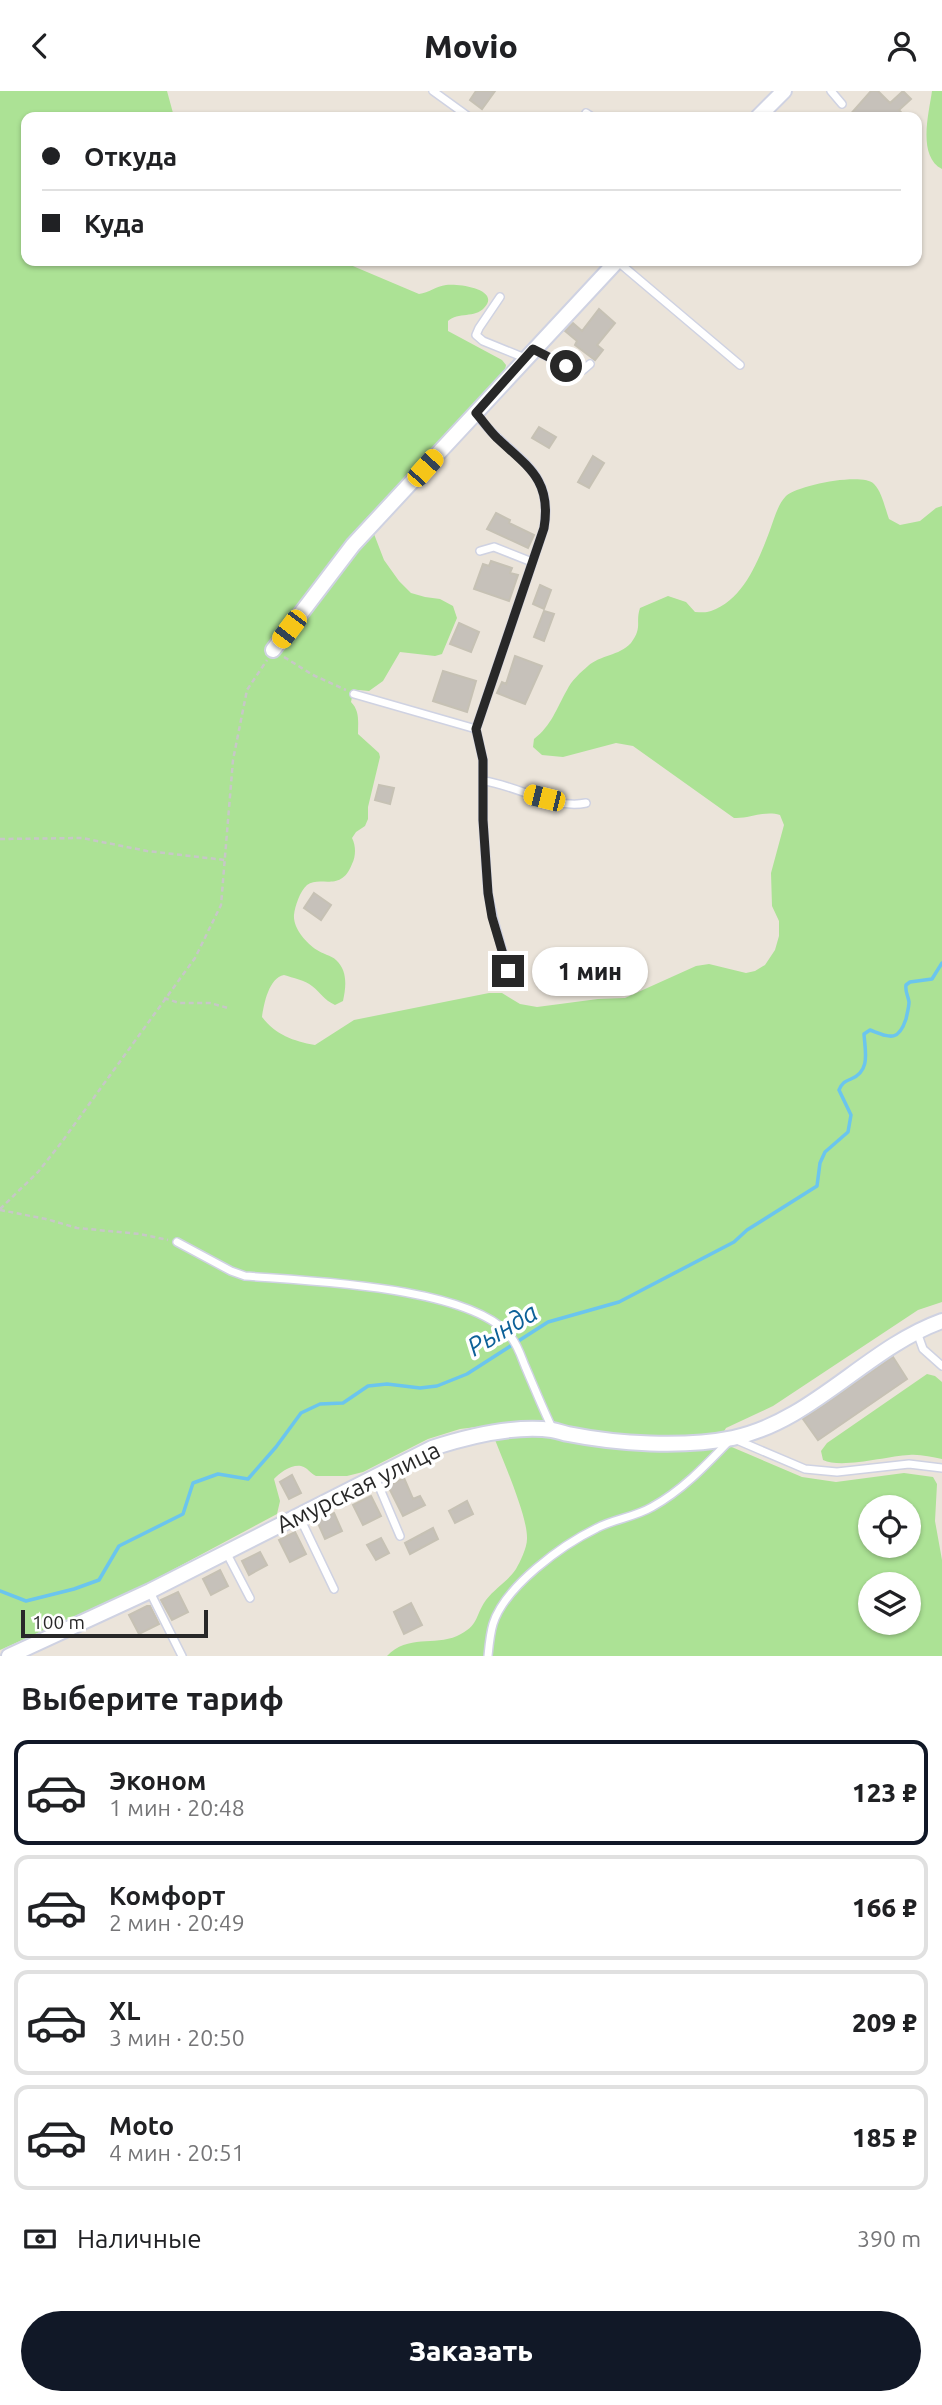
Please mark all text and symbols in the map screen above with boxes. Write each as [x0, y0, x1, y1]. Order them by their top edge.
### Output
icon: back [21, 27, 59, 65]
icon: person [883, 27, 921, 65]
text: Movio [424, 28, 518, 64]
text: Откуда [84, 142, 177, 171]
text: Куда [84, 209, 145, 238]
route start [550, 350, 582, 382]
car [404, 445, 447, 491]
car [268, 606, 311, 652]
car [522, 783, 567, 813]
callout: 1 мин [532, 947, 648, 995]
route end [492, 955, 524, 987]
text: 1 мин [558, 959, 622, 984]
water label: Рында [462, 1297, 542, 1361]
street label: Амурская улица [272, 1436, 444, 1538]
map controls [858, 1495, 921, 1635]
button: locate [858, 1495, 921, 1558]
button: layers [858, 1572, 921, 1635]
scale bar [21, 1607, 208, 1639]
text: 100 m [32, 1611, 85, 1633]
text: Выберите тариф [21, 1680, 284, 1716]
icon: car [25, 1761, 88, 1824]
text: Эконом [109, 1766, 206, 1795]
text: 123 ₽ [852, 1778, 917, 1807]
text: 1 мин · 20:48 [109, 1795, 245, 1820]
icon: car [25, 1876, 88, 1939]
text: Комфорт [109, 1881, 225, 1910]
text: 166 ₽ [852, 1893, 917, 1922]
text: 2 мин · 20:49 [109, 1910, 245, 1935]
icon: car [25, 1991, 88, 2054]
text: XL [109, 1996, 140, 2025]
text: 209 ₽ [852, 2008, 917, 2037]
text: 3 мин · 20:50 [109, 2025, 245, 2050]
icon: car [25, 2106, 88, 2169]
text: Moto [109, 2111, 174, 2140]
text: 185 ₽ [852, 2123, 917, 2152]
text: 4 мин · 20:51 [109, 2140, 245, 2165]
icon: cash [21, 2220, 59, 2258]
text: Наличные [77, 2224, 202, 2253]
text: 390 m [857, 2226, 921, 2251]
button: Заказать [21, 2311, 921, 2391]

